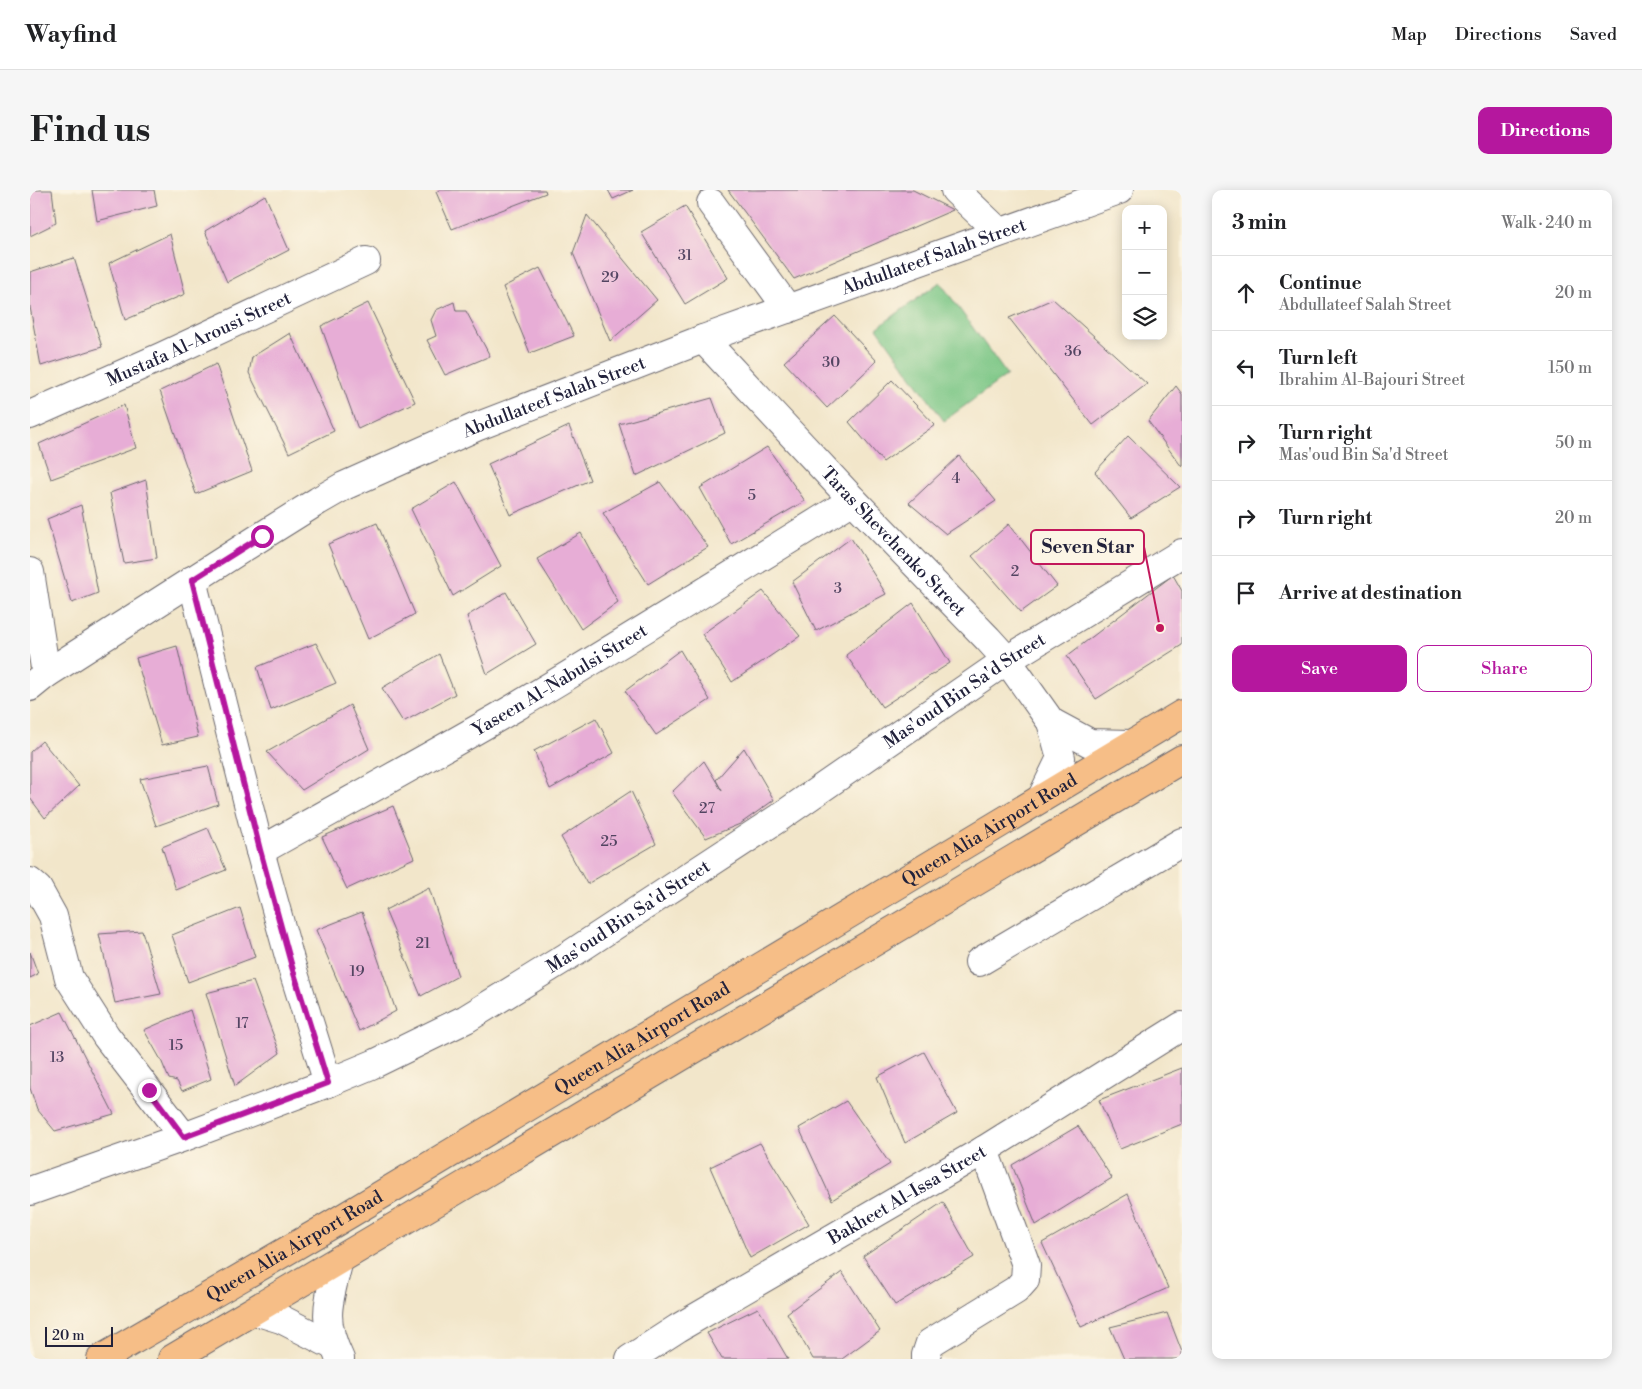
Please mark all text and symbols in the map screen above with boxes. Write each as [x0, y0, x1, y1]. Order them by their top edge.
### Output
text: Wayfind [25, 20, 117, 50]
text: Map [1391, 23, 1427, 46]
text: Directions [1455, 23, 1542, 46]
text: Saved [1570, 23, 1617, 46]
button: Directions [1478, 107, 1612, 154]
text: Find us [30, 109, 150, 152]
map controls [1122, 205, 1167, 340]
button: + [1122, 205, 1167, 250]
text: 3 min [1232, 210, 1287, 236]
street label: Abdullateef Salah Street [837, 213, 1030, 301]
text: Walk · 240 m [1501, 213, 1592, 233]
house number: 31 [678, 246, 693, 265]
button: − [1122, 250, 1167, 295]
house number: 29 [601, 268, 619, 287]
text: Continue [1279, 271, 1362, 295]
icon: ahead [1232, 279, 1260, 307]
text: 20 m [1555, 283, 1592, 303]
street label: Mustafa Al-Arousi Street [103, 286, 295, 392]
button: layers [1122, 295, 1167, 340]
text: Abdullateef Salah Street [1279, 295, 1452, 315]
house number: 36 [1064, 342, 1082, 361]
text: Turn left [1279, 346, 1358, 370]
street label: Abdullateef Salah Street [458, 351, 649, 444]
house number: 30 [822, 353, 840, 372]
icon: left [1232, 354, 1260, 382]
text: 150 m [1548, 358, 1592, 378]
text: Ibrahim Al-Bajouri Street [1279, 370, 1465, 390]
text: Turn right [1279, 421, 1372, 445]
icon: right [1232, 429, 1260, 457]
text: 50 m [1555, 433, 1592, 453]
text: Mas'oud Bin Sa'd Street [1279, 445, 1448, 465]
street label: Taras Shevchenko Street [816, 462, 971, 622]
house number: 4 [952, 469, 961, 488]
house number: 5 [748, 486, 756, 505]
icon: right [1232, 504, 1260, 532]
text: Turn right [1279, 506, 1372, 530]
text: 20 m [1555, 508, 1592, 528]
route start [251, 525, 274, 548]
callout: Seven Star [1031, 530, 1144, 564]
text: Seven Star [1041, 535, 1135, 559]
house number: 2 [1011, 562, 1019, 581]
house number: 3 [834, 579, 842, 598]
icon: arrive [1232, 579, 1260, 607]
text: Arrive at destination [1279, 581, 1462, 605]
street label: Yaseen Al-Nabulsi Street [467, 619, 652, 742]
street label: Mas'oud Bin Sa'd Street [879, 628, 1050, 754]
button: Save [1232, 645, 1407, 692]
button: Share [1417, 645, 1592, 692]
street label: Queen Alia Airport Road [898, 768, 1082, 892]
house number: 27 [699, 799, 715, 818]
house number: 25 [601, 832, 617, 851]
street label: Mas'oud Bin Sa'd Street [542, 855, 715, 979]
house number: 21 [415, 934, 431, 953]
house number: 19 [349, 962, 365, 981]
street label: Queen Alia Airport Road [550, 977, 735, 1100]
house number: 17 [235, 1014, 249, 1033]
house number: 15 [169, 1036, 183, 1055]
house number: 13 [50, 1048, 64, 1067]
route end [138, 1079, 161, 1102]
street label: Bakheet Al-Issa Street [823, 1140, 991, 1251]
street label: Queen Alia Airport Road [202, 1185, 388, 1307]
scale bar [45, 1324, 112, 1347]
text: 20 m [52, 1327, 84, 1345]

